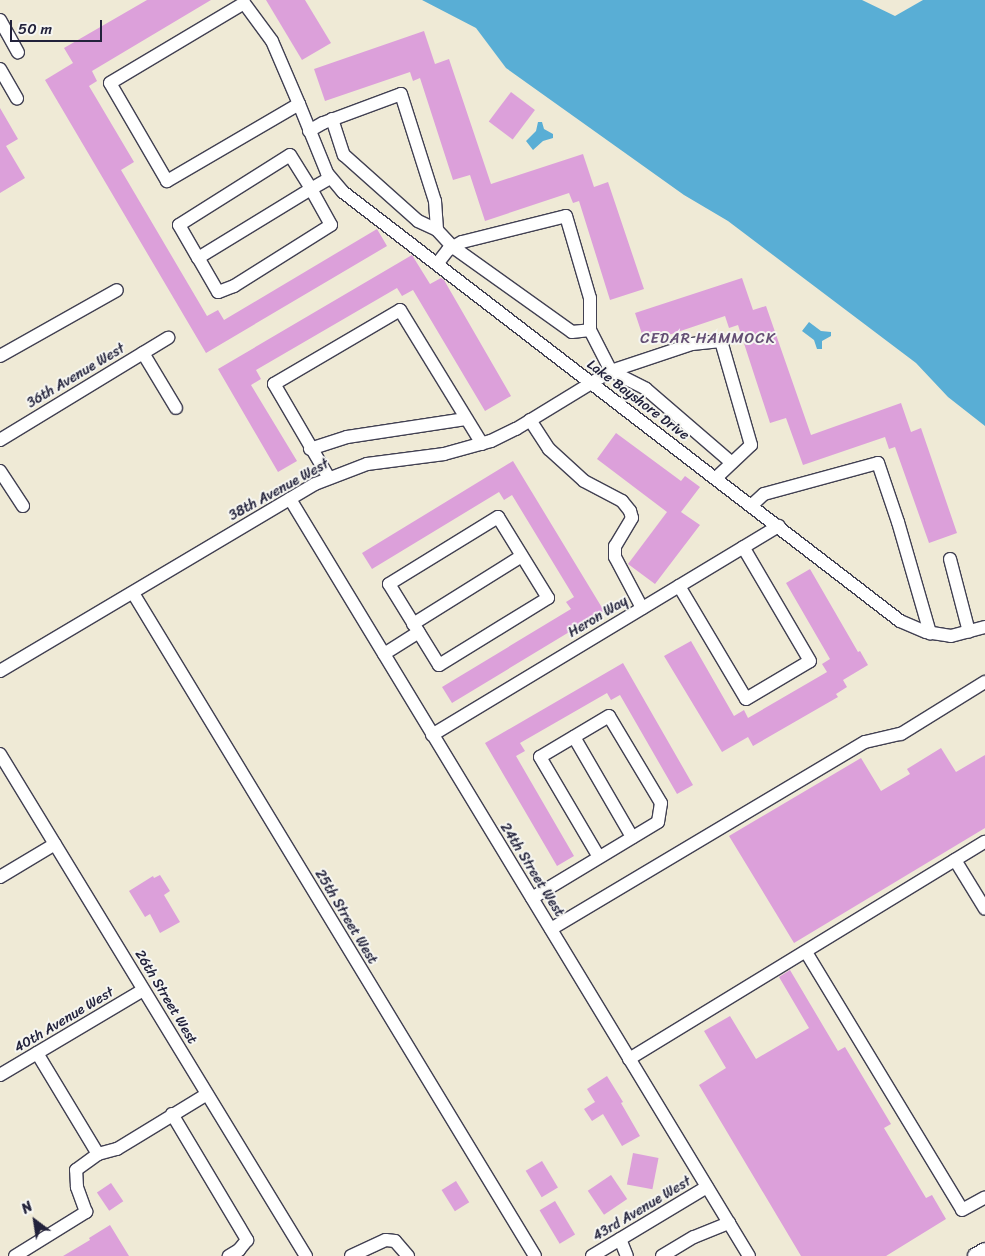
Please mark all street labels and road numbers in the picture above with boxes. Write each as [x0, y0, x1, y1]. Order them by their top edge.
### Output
street label: 36th Avenue West [24, 340, 128, 412]
street label: Lake Bayshore Drive [584, 356, 692, 444]
street label: 38th Avenue West [226, 455, 332, 525]
street label: Heron Way [565, 593, 631, 641]
street label: 24th Street West [496, 819, 568, 921]
street label: 25th Street West [311, 866, 381, 968]
street label: 26th Street West [131, 946, 201, 1048]
street label: 40th Avenue West [11, 984, 117, 1056]
street label: 43rd Avenue West [590, 1173, 694, 1245]

